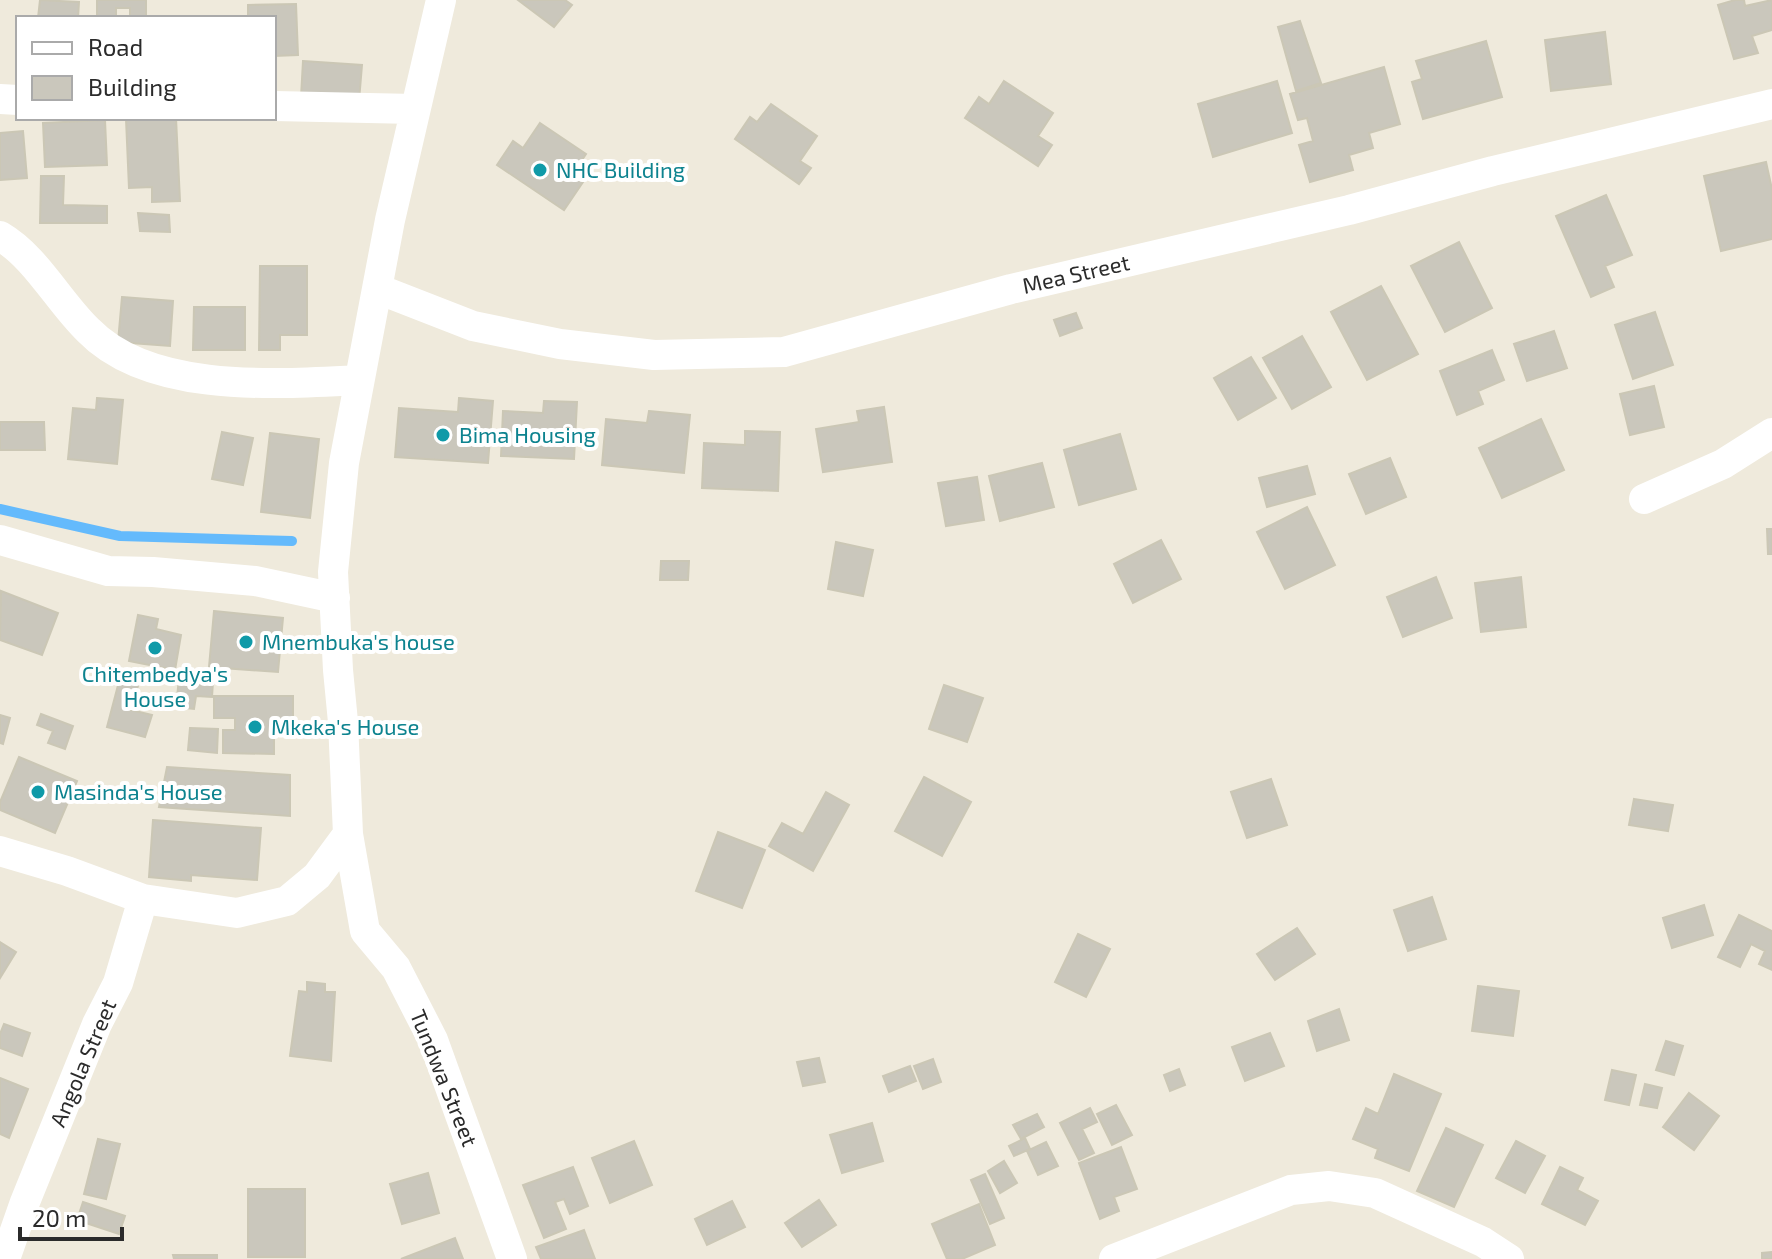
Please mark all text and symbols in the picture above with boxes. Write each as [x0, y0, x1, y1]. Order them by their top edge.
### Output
legend [16, 16, 276, 120]
text: Road [88, 32, 143, 61]
text: Building [88, 72, 177, 101]
place label: NHC Building [556, 156, 685, 182]
marker: NHC Building [531, 161, 549, 179]
street label: Mea Street [1020, 248, 1132, 298]
place label: Bima Housing [459, 421, 596, 447]
marker: Bima Housing [434, 426, 452, 444]
place label: Mnembuka's house [262, 628, 455, 654]
marker: Mnembuka's house [237, 633, 255, 651]
marker: Chitembedya's House [146, 639, 164, 657]
place label: Chitembedya's House [82, 660, 228, 711]
place label: Mkeka's House [271, 713, 419, 739]
marker: Mkeka's House [246, 718, 264, 736]
place label: Masinda's House [54, 778, 223, 804]
marker: Masinda's House [29, 783, 47, 801]
street label: Angola Street [44, 995, 121, 1130]
street label: Tundwa Street [406, 1006, 484, 1150]
scale bar [20, 1191, 122, 1241]
text: 20 m [32, 1203, 86, 1232]

